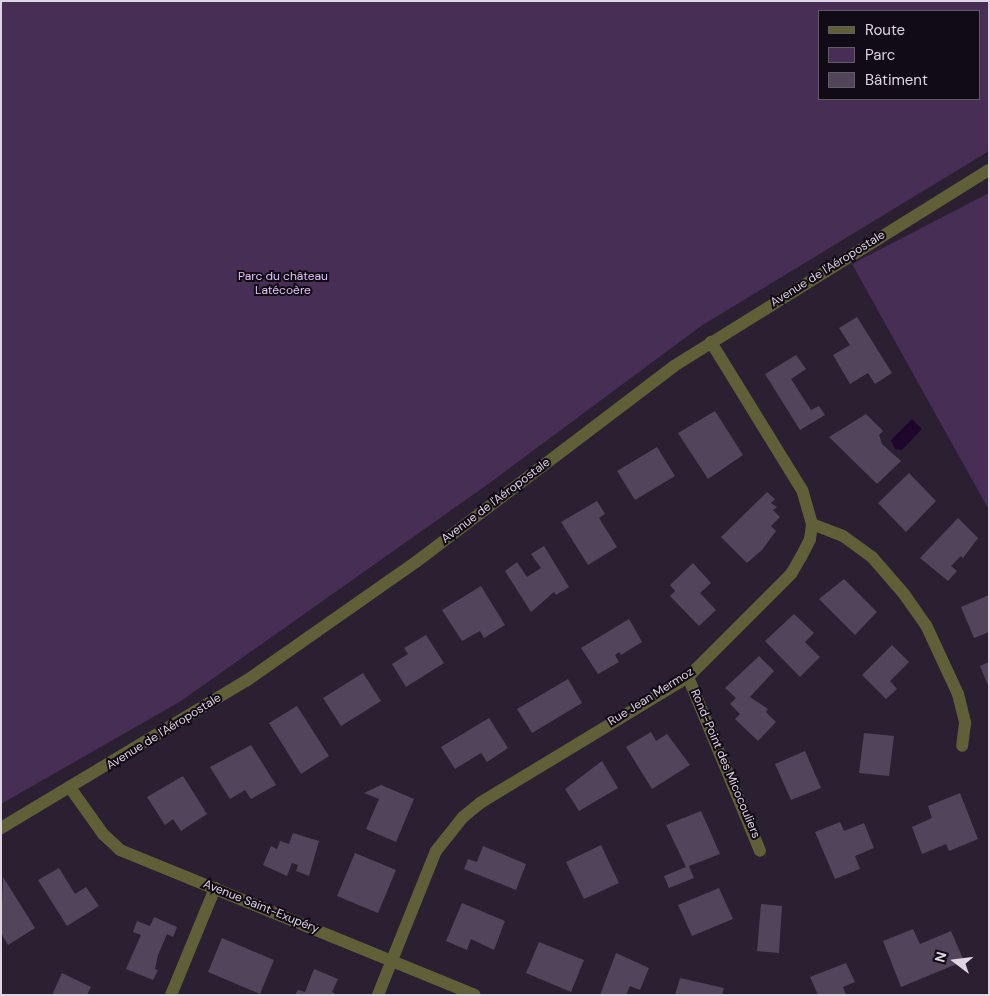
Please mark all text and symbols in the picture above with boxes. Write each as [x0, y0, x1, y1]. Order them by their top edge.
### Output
legend [818, 10, 980, 100]
text: Route [865, 20, 905, 40]
text: Parc [865, 45, 895, 65]
text: Bâtiment [865, 70, 928, 90]
street label: Avenue de l'Aéropostale [768, 228, 888, 310]
park label: Parc du château Latécoère [238, 270, 328, 298]
street label: Avenue de l'Aéropostale [439, 455, 553, 547]
street label: Rue Jean Mermoz [606, 665, 696, 729]
street label: Rond-Point des Micocouliers [687, 687, 763, 841]
street label: Avenue de l'Aéropostale [104, 691, 224, 773]
street label: Avenue Saint-Exupéry [201, 877, 321, 937]
north arrow [930, 936, 980, 986]
text: N [930, 950, 951, 964]

